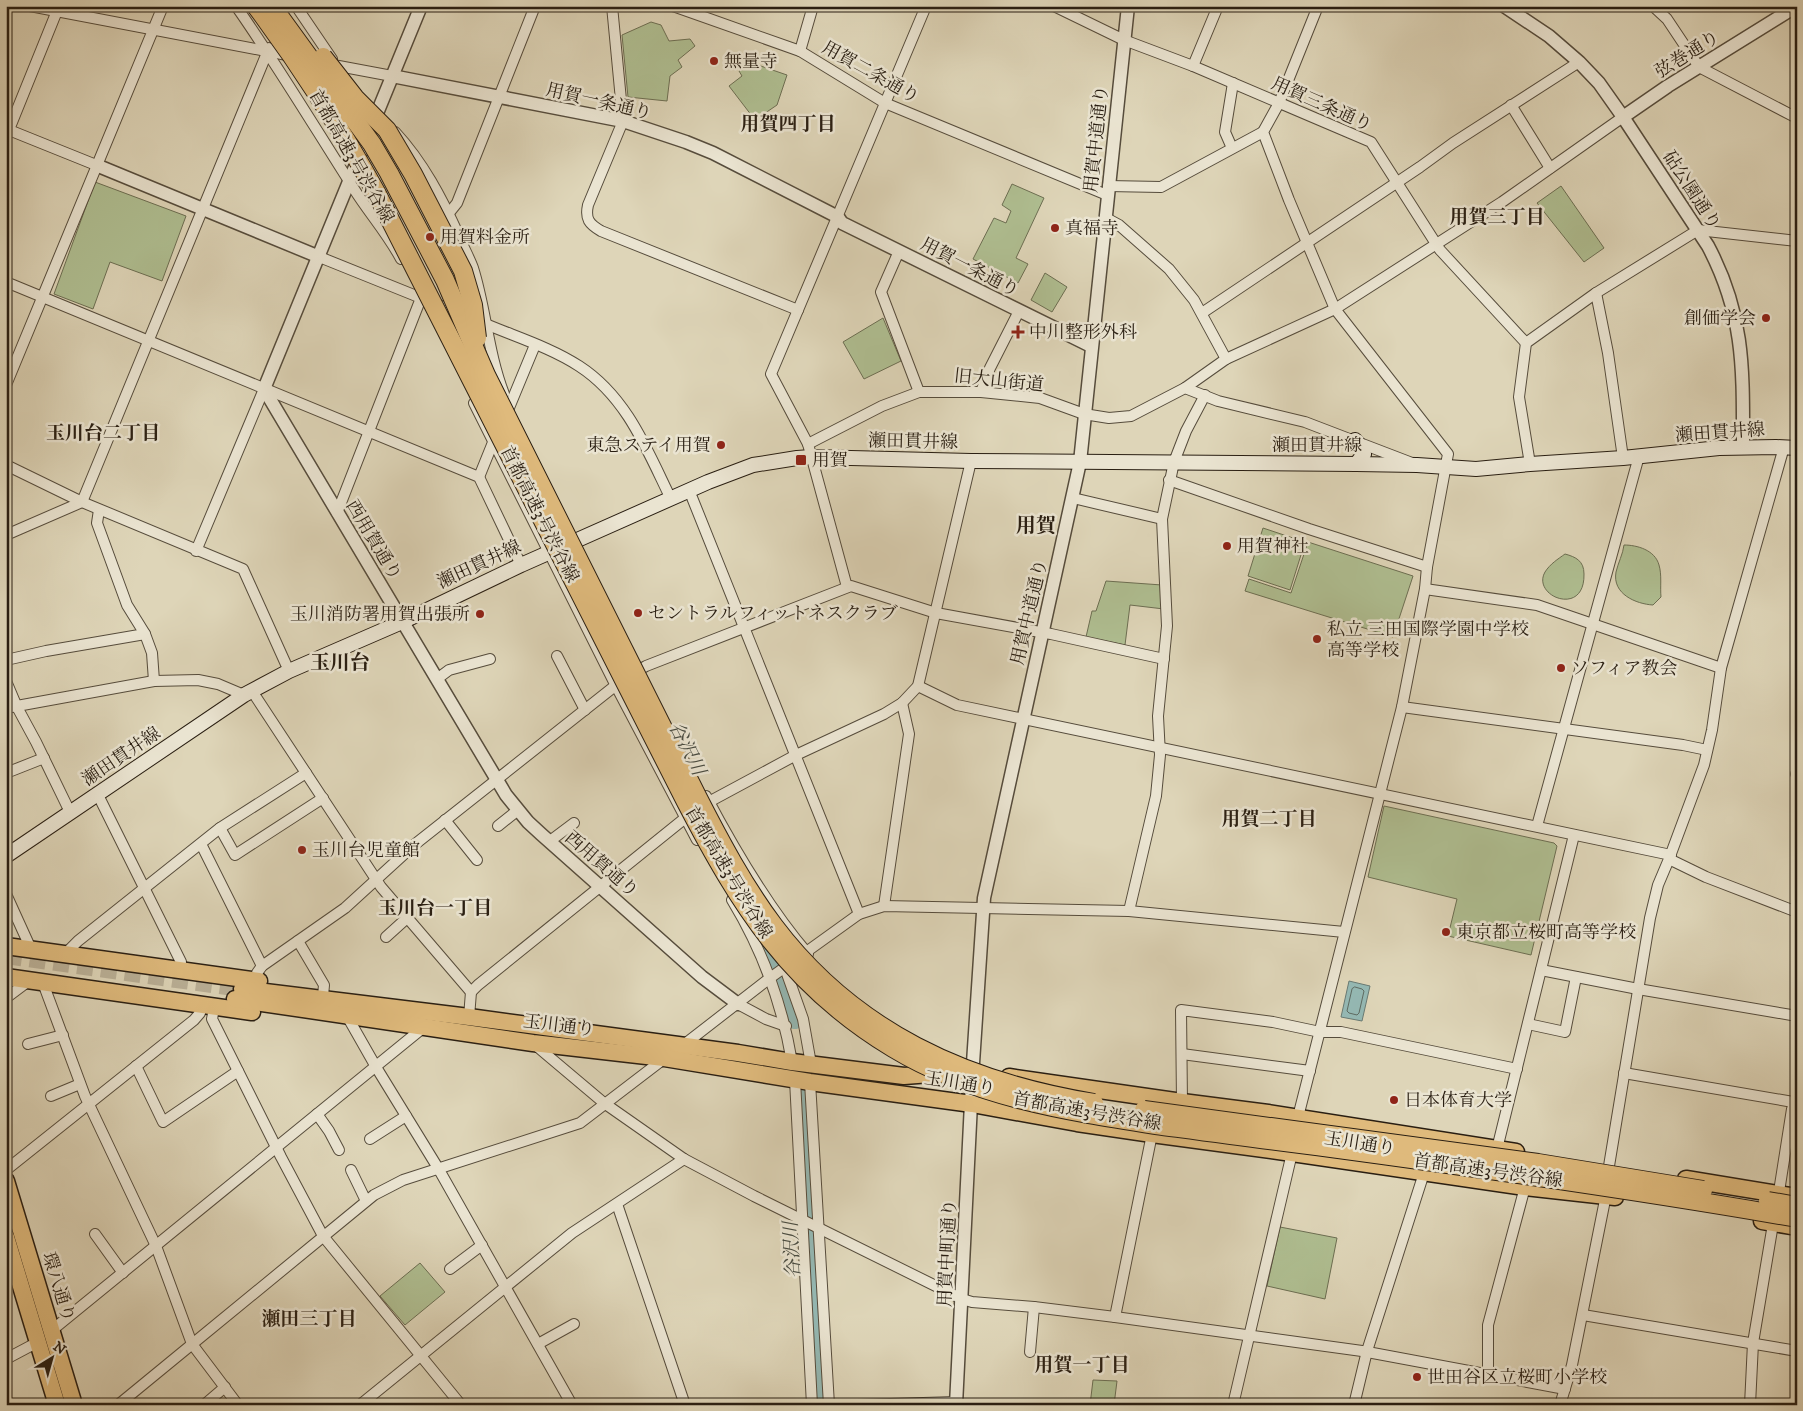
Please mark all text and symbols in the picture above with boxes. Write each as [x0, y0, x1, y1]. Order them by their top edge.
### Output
street label: 弦巻通り [1651, 26, 1724, 83]
street label: 用賀二条通り [818, 37, 923, 109]
place label: 無量寺 [724, 51, 778, 73]
marker: 無量寺 [708, 55, 720, 67]
street label: 用賀三条通り [1268, 73, 1375, 137]
street label: 用賀一条通り [544, 79, 654, 125]
street label: 用賀中道通り [1080, 84, 1114, 194]
street label: 首都高速3号渋谷線 [304, 86, 398, 227]
district label: 用賀四丁目 [740, 113, 836, 136]
street label: 砧公園通り [1657, 147, 1725, 234]
district label: 用賀三丁目 [1449, 206, 1545, 229]
place label: 真福寺 [1065, 218, 1119, 240]
marker: 真福寺 [1049, 222, 1061, 234]
place label: 用賀料金所 [440, 227, 530, 249]
marker: 用賀料金所 [424, 231, 436, 243]
street label: 用賀一条通り [916, 234, 1023, 302]
place label: 創価学会 [1684, 308, 1756, 330]
marker: 創価学会 [1760, 312, 1772, 324]
place label: 中川整形外科 [1029, 322, 1137, 344]
marker: 中川整形外科 [1011, 325, 1025, 339]
street label: 旧大山街道 [953, 365, 1045, 397]
street label: 瀬田貫井線 [1674, 419, 1766, 447]
district label: 玉川台二丁目 [46, 422, 160, 445]
street label: 瀬田貫井線 [868, 430, 958, 454]
place label: 東急ステイ用賀 [587, 435, 711, 457]
street label: 瀬田貫井線 [1272, 435, 1362, 457]
marker: 東急ステイ用賀 [715, 439, 727, 451]
street label: 首都高速3号渋谷線 [495, 442, 583, 587]
place label: 用賀 [812, 450, 848, 472]
marker: 用賀 [794, 453, 808, 467]
street label: 西用賀通り [341, 496, 406, 585]
district label: 用賀 [1016, 514, 1056, 539]
street label: 瀬田貫井線 [434, 536, 525, 594]
place label: 用賀神社 [1237, 536, 1309, 558]
marker: 用賀神社 [1221, 540, 1233, 552]
street label: 用賀中道通り [1007, 557, 1053, 667]
place label: セントラルフィットネスクラブ [648, 603, 898, 625]
place label: 玉川消防署用賀出張所 [290, 604, 470, 626]
marker: セントラルフィットネスクラブ [632, 607, 644, 619]
marker: 玉川消防署用賀出張所 [474, 608, 486, 620]
place label: 私立 三田国際学園中学校 高等学校 [1327, 619, 1529, 662]
marker: 私立 三田国際学園中学校 高等学校 [1311, 633, 1323, 645]
district label: 玉川台 [310, 651, 370, 676]
place label: ソフィア教会 [1571, 658, 1678, 680]
marker: ソフィア教会 [1555, 662, 1567, 674]
water label: 谷沢川 [663, 718, 711, 781]
street label: 瀬田貫井線 [78, 723, 165, 791]
street label: 首都高速3号渋谷線 [680, 802, 776, 943]
district label: 用賀二丁目 [1221, 808, 1317, 831]
street label: 西用賀通り [560, 827, 643, 903]
place label: 玉川台児童館 [312, 840, 420, 862]
marker: 玉川台児童館 [296, 844, 308, 856]
district label: 玉川台一丁目 [378, 897, 492, 920]
place label: 東京都立桜町高等学校 [1456, 922, 1636, 944]
marker: 東京都立桜町高等学校 [1440, 926, 1452, 938]
street label: 玉川通り [522, 1011, 596, 1041]
street label: 玉川通り [923, 1067, 997, 1100]
street label: 首都高速3号渋谷線 [1011, 1088, 1163, 1136]
place label: 日本体育大学 [1404, 1090, 1512, 1112]
marker: 日本体育大学 [1388, 1094, 1400, 1106]
street label: 玉川通り [1323, 1127, 1397, 1160]
street label: 首都高速3号渋谷線 [1412, 1150, 1564, 1192]
street label: 用賀中町通り [934, 1199, 962, 1308]
water label: 谷沢川 [779, 1219, 805, 1279]
street label: 環八通り [37, 1250, 79, 1325]
district label: 瀬田三丁目 [261, 1308, 357, 1331]
north arrow [28, 1334, 78, 1384]
text: N [49, 1338, 70, 1359]
district label: 用賀一丁目 [1034, 1354, 1130, 1377]
place label: 世田谷区立桜町小学校 [1427, 1367, 1607, 1389]
marker: 世田谷区立桜町小学校 [1411, 1371, 1423, 1383]

